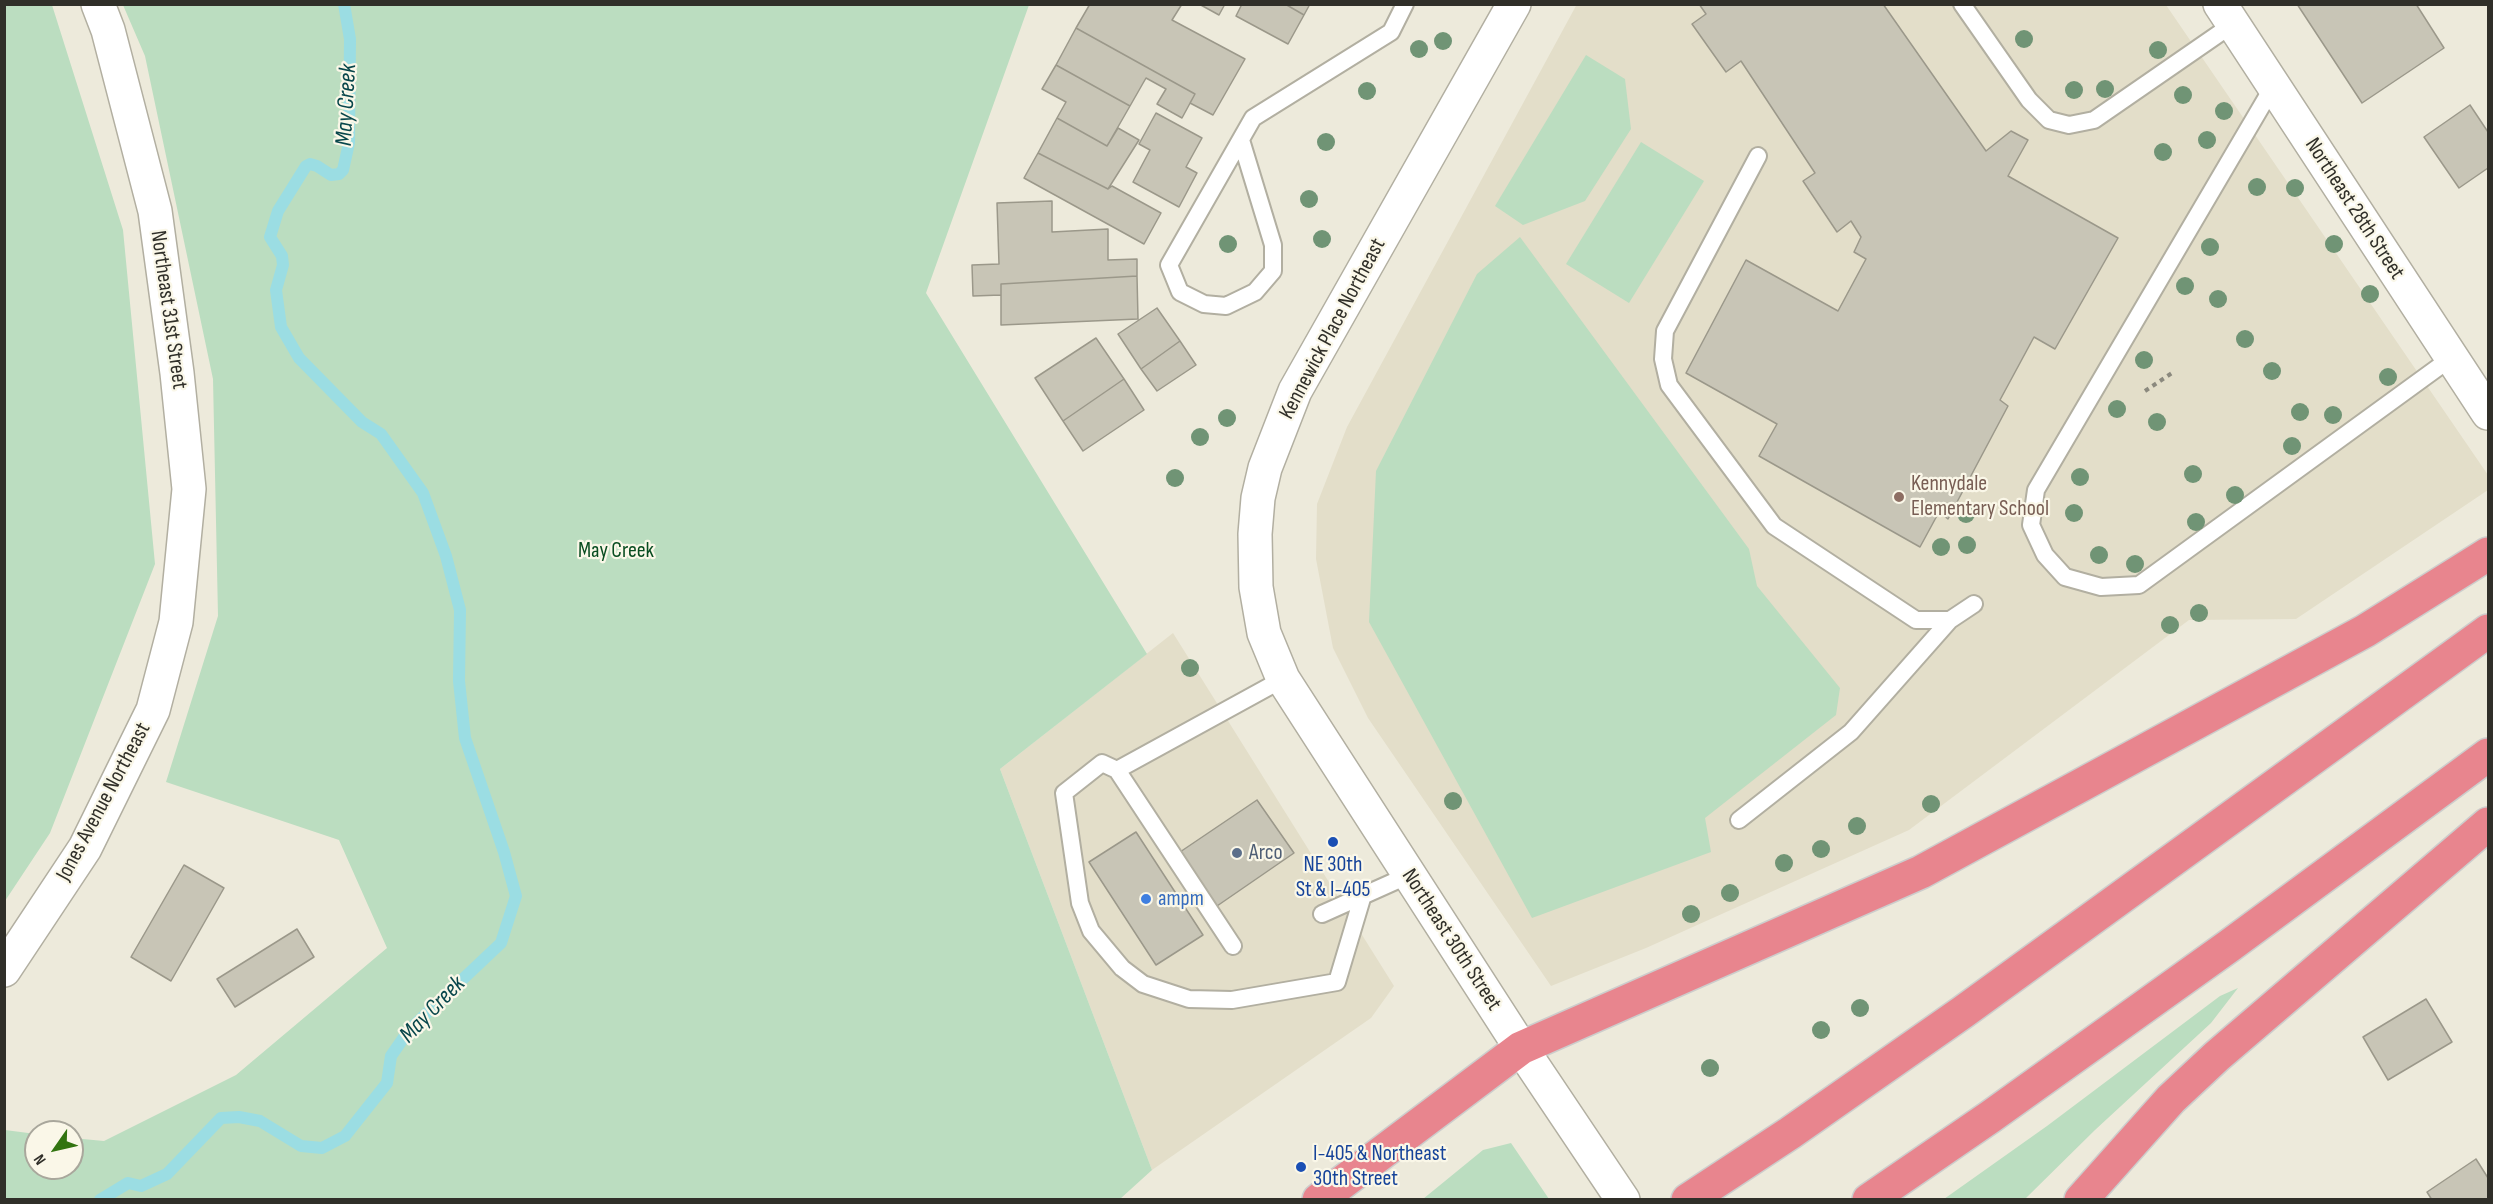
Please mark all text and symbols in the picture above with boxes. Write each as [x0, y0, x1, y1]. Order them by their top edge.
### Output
water label: May Creek [330, 63, 364, 147]
street label: Northeast 28th Street [2298, 133, 2410, 285]
street label: Northeast 31st Street [144, 229, 192, 391]
street label: Kennewick Place Northeast [1274, 234, 1392, 424]
place label: Kennydale Elementary School [1911, 471, 2049, 522]
marker: Kennydale Elementary School [1892, 490, 1906, 504]
park label: May Creek [578, 538, 654, 564]
street label: Jones Avenue Northeast [51, 718, 157, 886]
marker: NE 30th St & I-405 [1326, 835, 1340, 849]
place label: Arco [1249, 840, 1283, 866]
marker: Arco [1230, 846, 1244, 860]
place label: NE 30th St & I-405 [1296, 852, 1370, 903]
street label: Northeast 30th Street [1395, 864, 1507, 1016]
place label: ampm [1158, 886, 1204, 912]
marker: ampm [1139, 892, 1153, 906]
water label: May Creek [394, 971, 472, 1049]
north arrow [24, 1120, 84, 1180]
place label: I-405 & Northeast 30th Street [1313, 1141, 1446, 1192]
text: N [30, 1150, 51, 1168]
marker: I-405 & Northeast 30th Street [1294, 1160, 1308, 1174]

